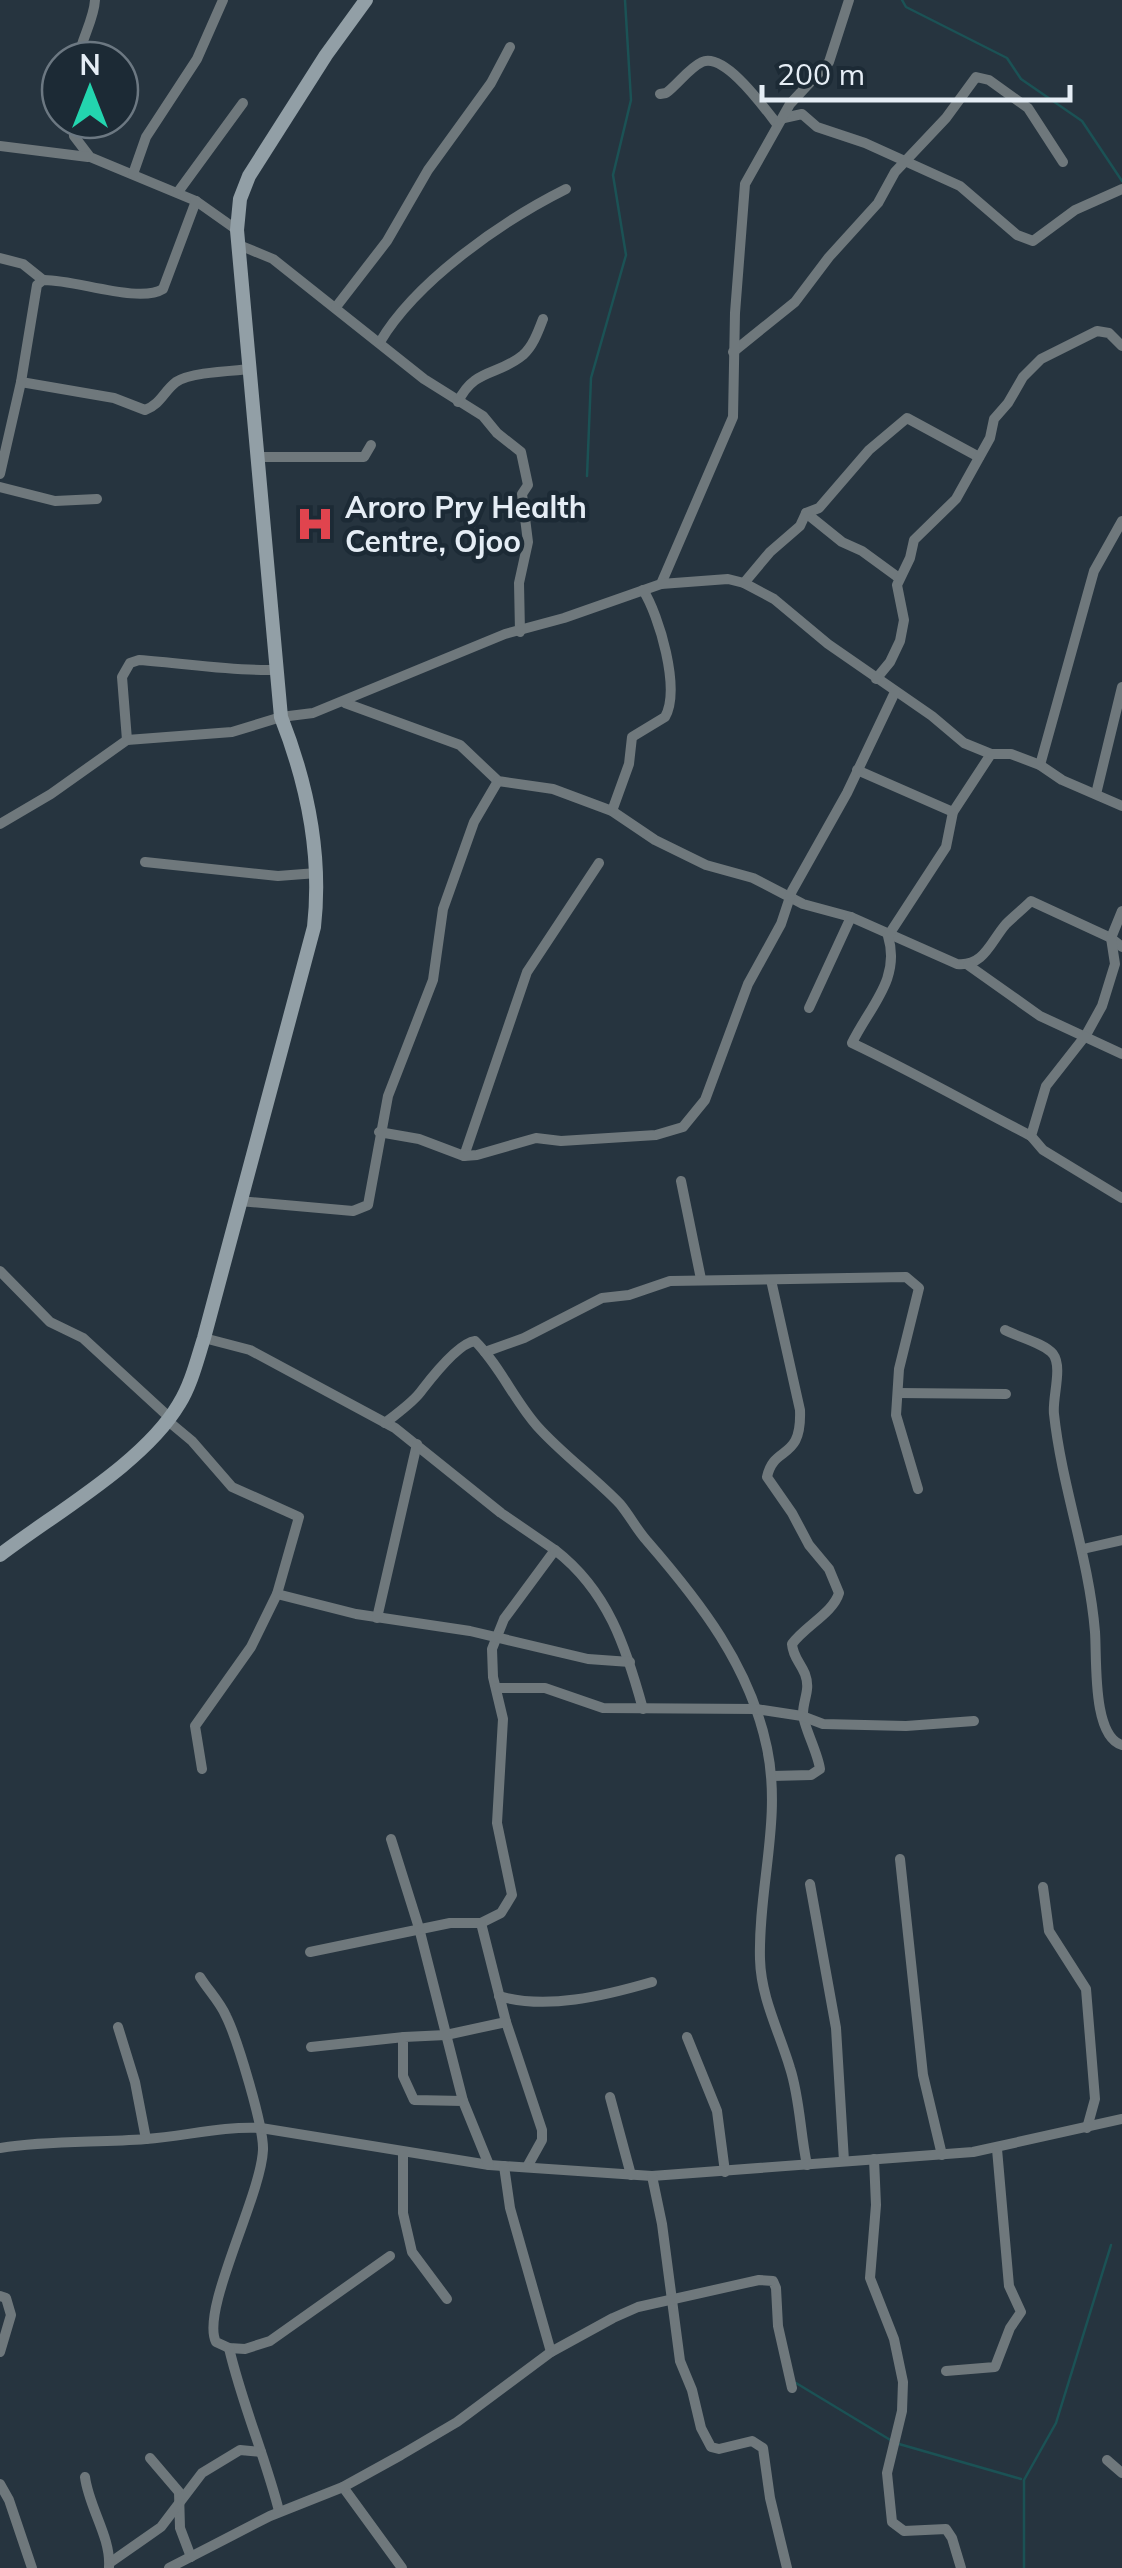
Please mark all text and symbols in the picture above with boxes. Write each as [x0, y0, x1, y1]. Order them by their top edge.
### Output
north arrow [40, 40, 140, 140]
scale bar [762, 40, 1070, 102]
text: N [79, 47, 101, 82]
text: 200 m [777, 55, 865, 93]
place label: Aroro Pry Health Centre, Ojoo [345, 488, 587, 560]
hospital icon: Aroro Pry Health Centre, Ojoo [294, 503, 336, 545]

